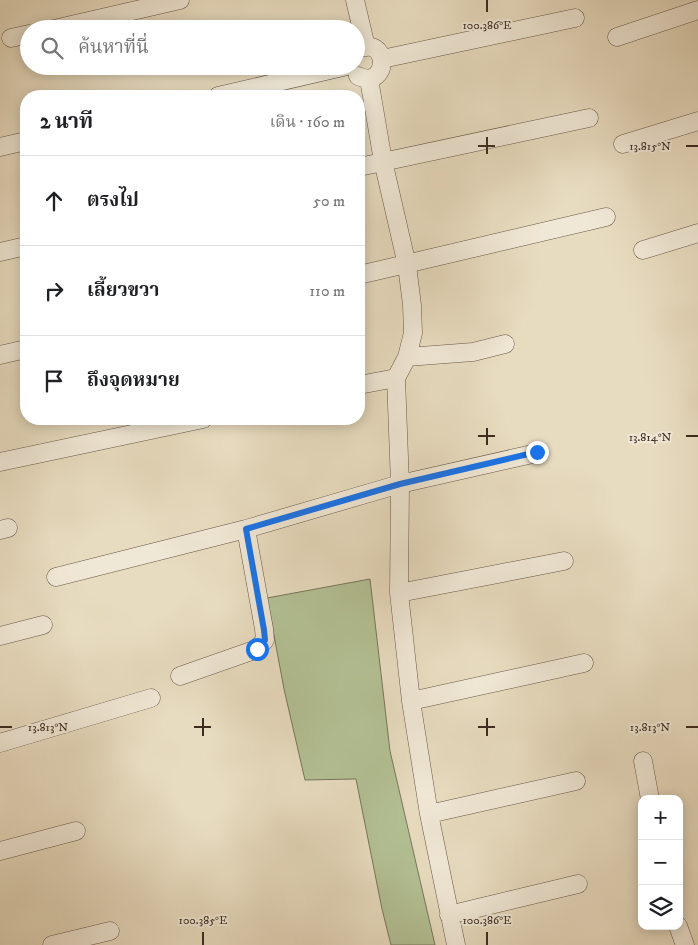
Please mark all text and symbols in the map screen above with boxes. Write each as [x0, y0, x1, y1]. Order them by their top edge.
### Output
text: 100.386°E [462, 18, 512, 33]
search box [20, 20, 365, 75]
icon: search [38, 34, 66, 62]
text: ค้นหาที่นี่ [78, 36, 149, 59]
text: 2 นาที [40, 109, 93, 135]
text: เดิน · 160 m [270, 112, 345, 132]
text: 13.815°N [629, 139, 671, 154]
icon: ahead [40, 187, 68, 215]
text: ตรงไป [87, 189, 139, 212]
text: 50 m [313, 191, 345, 211]
icon: right [40, 277, 68, 305]
text: เลี้ยวขวา [87, 279, 159, 302]
text: 110 m [309, 281, 345, 301]
icon: arrive [40, 367, 68, 395]
text: ถึงจุดหมาย [87, 369, 180, 392]
text: 13.814°N [629, 430, 672, 445]
route end [526, 441, 549, 464]
route start [246, 638, 269, 661]
text: 13.813°N [28, 720, 68, 735]
text: 13.813°N [630, 720, 670, 735]
map controls [638, 795, 683, 930]
button: + [638, 795, 683, 840]
button: − [638, 840, 683, 885]
button: layers [638, 885, 683, 930]
text: 100.385°E [179, 913, 228, 928]
text: 100.386°E [462, 913, 512, 928]

